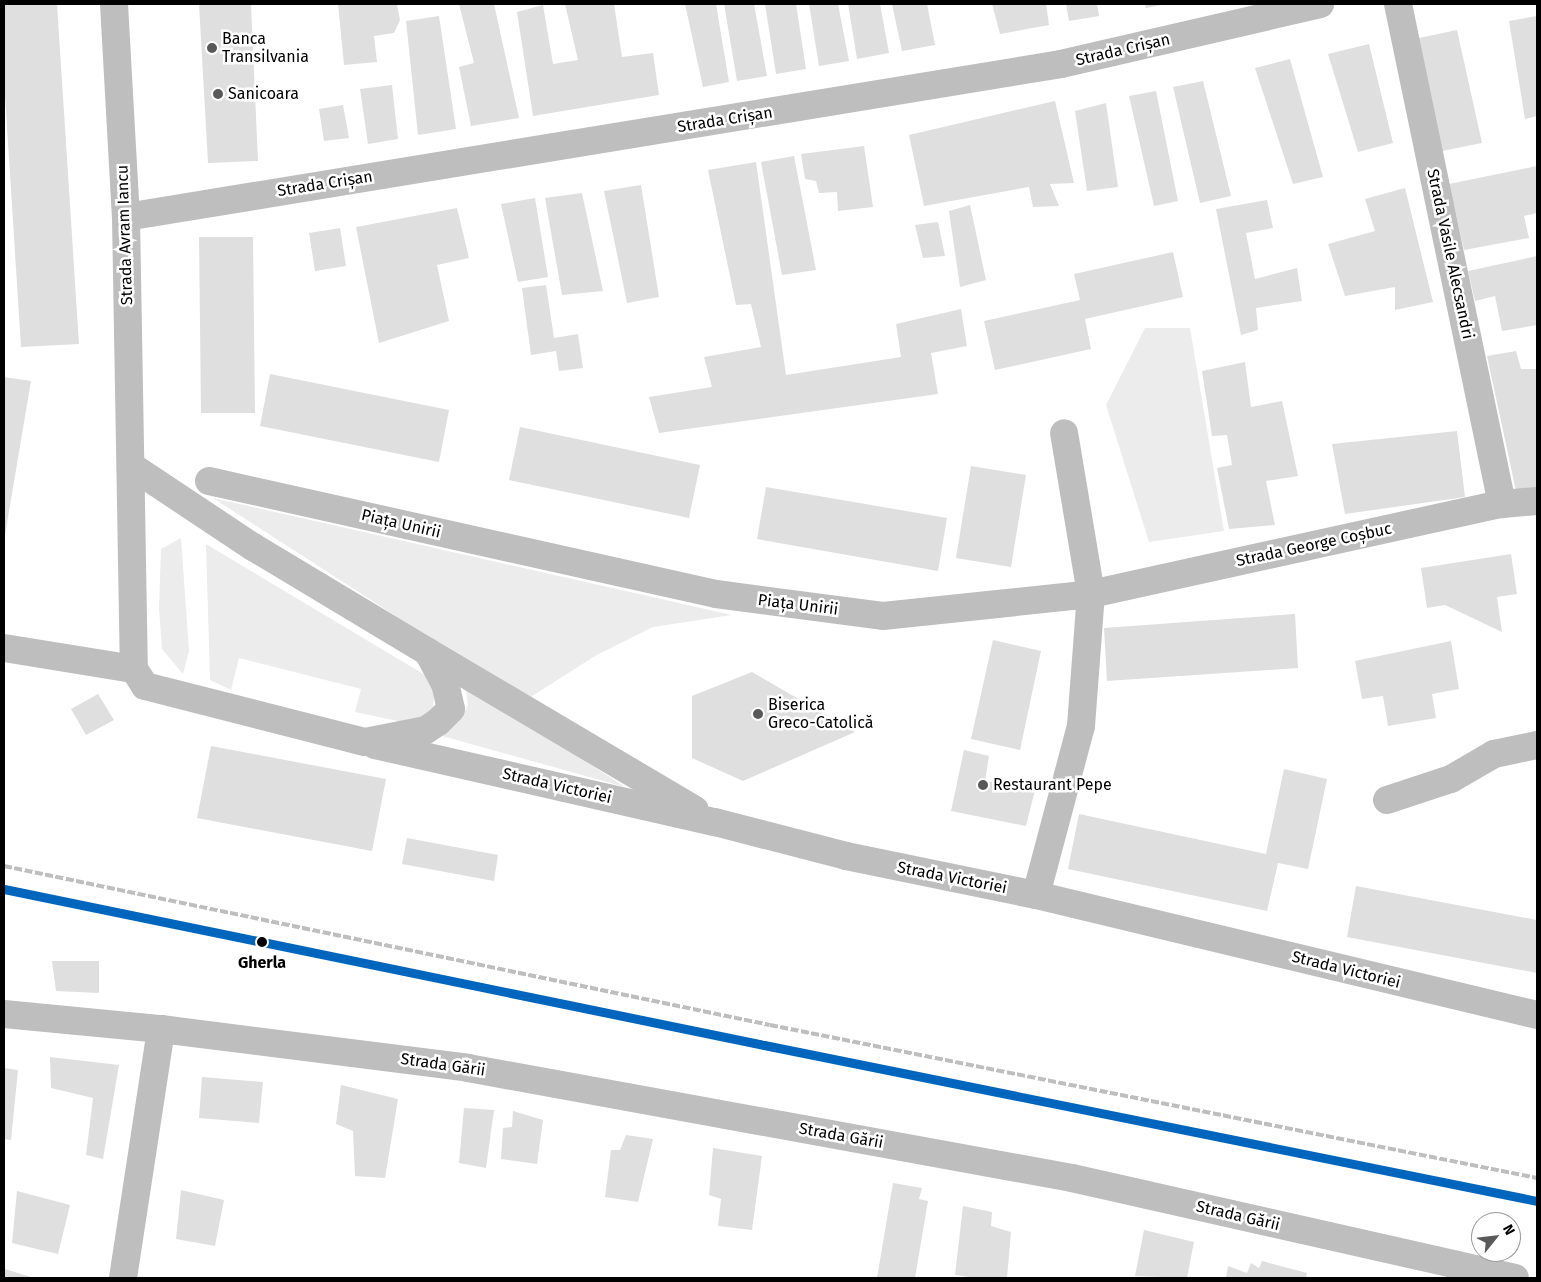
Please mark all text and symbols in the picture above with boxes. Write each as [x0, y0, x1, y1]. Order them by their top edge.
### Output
place label: Banca Transilvania [222, 29, 309, 67]
street label: Strada Crișan [1074, 30, 1172, 70]
marker: Banca Transilvania [206, 42, 218, 54]
place label: Sanicoara [228, 84, 299, 104]
marker: Sanicoara [212, 88, 224, 100]
street label: Strada Crișan [676, 103, 774, 137]
street label: Strada Avram Iancu [113, 165, 137, 305]
street label: Strada Crișan [276, 167, 374, 201]
street label: Strada Vasile Alecsandri [1423, 167, 1477, 341]
street label: Piața Unirii [359, 506, 443, 542]
street label: Strada George Coșbuc [1235, 519, 1393, 571]
street label: Piața Unirii [757, 591, 839, 619]
place label: Biserica Greco-Catolică [768, 695, 873, 733]
marker: Biserica Greco-Catolică [752, 708, 764, 720]
street label: Strada Victoriei [501, 764, 613, 808]
place label: Restaurant Pepe [993, 775, 1112, 795]
marker: Restaurant Pepe [977, 779, 989, 791]
street label: Strada Victoriei [896, 858, 1008, 898]
marker: Gherla [253, 933, 271, 951]
street label: Strada Victoriei [1290, 947, 1402, 993]
place label: Gherla [238, 953, 286, 973]
street label: Strada Gării [399, 1050, 487, 1080]
street label: Strada Gării [797, 1119, 885, 1153]
street label: Strada Gării [1194, 1197, 1282, 1235]
north arrow [1471, 1212, 1521, 1262]
text: N [1499, 1222, 1518, 1238]

